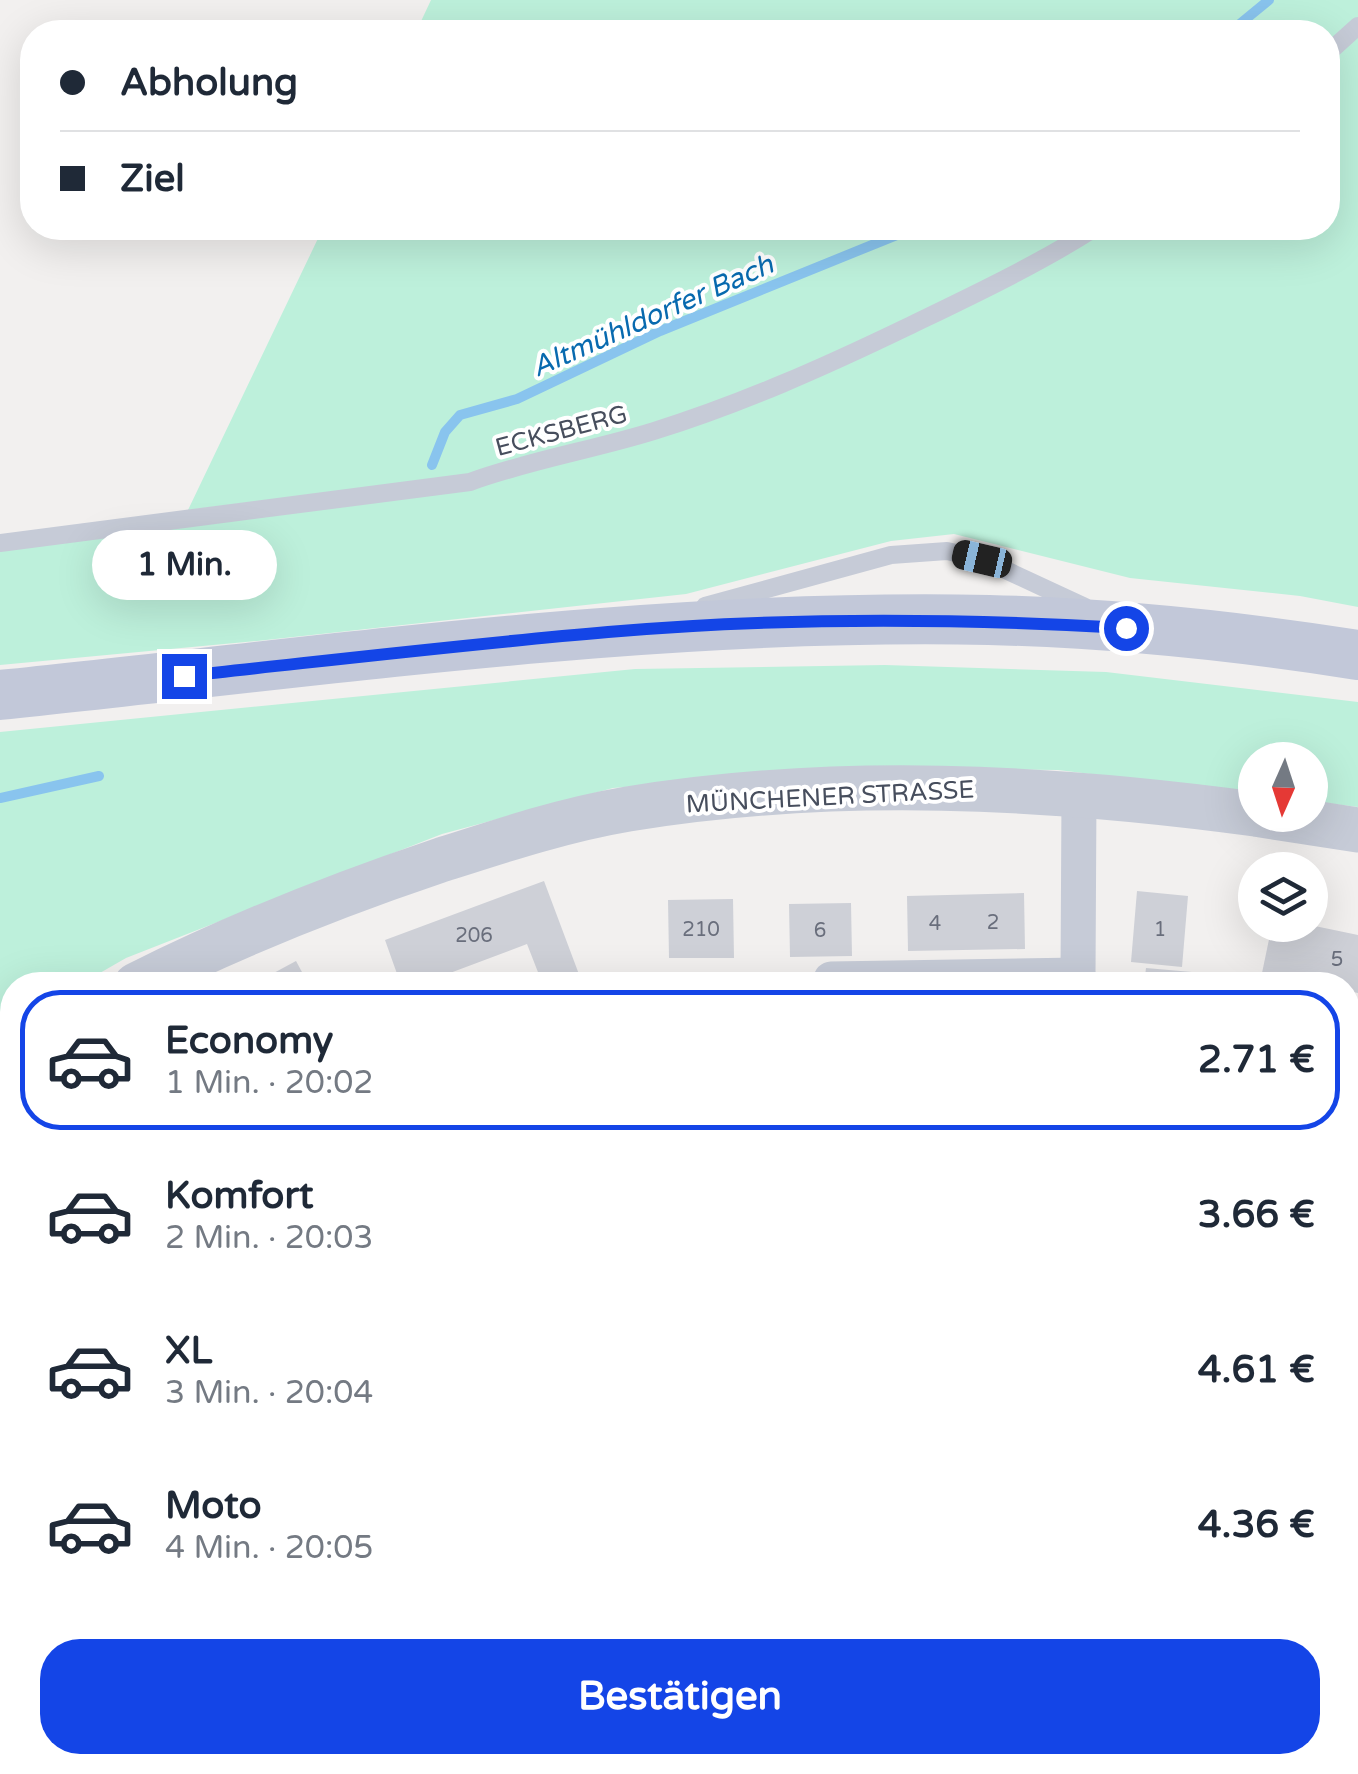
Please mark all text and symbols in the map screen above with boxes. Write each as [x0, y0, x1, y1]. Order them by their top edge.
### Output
text: Abholung [120, 60, 298, 106]
text: Ziel [120, 156, 185, 202]
water label: Altmühldorfer Bach [526, 247, 780, 385]
street label: ECKSBERG [492, 399, 630, 463]
callout: 1 Min. [91, 531, 276, 601]
car [949, 538, 1015, 580]
text: 1 Min. [137, 546, 232, 584]
route start [1104, 606, 1149, 651]
route end [162, 654, 207, 699]
north arrow [1238, 742, 1328, 832]
map controls [1238, 742, 1328, 942]
street label: MÜNCHENER STRASSE [685, 774, 975, 820]
button: layers [1238, 852, 1328, 942]
house number: 2 [987, 911, 999, 935]
house number: 4 [929, 912, 941, 936]
house number: 210 [682, 918, 720, 942]
house number: 1 [1154, 918, 1166, 942]
house number: 6 [814, 919, 826, 943]
house number: 206 [455, 924, 493, 948]
house number: 5 [1331, 948, 1343, 972]
icon: car [45, 1015, 135, 1105]
text: Economy [165, 1018, 333, 1064]
text: 2.71 € [1198, 1037, 1315, 1083]
text: 1 Min. · 20:02 [165, 1064, 373, 1102]
icon: car [45, 1170, 135, 1260]
text: Komfort [165, 1173, 314, 1219]
text: 3.66 € [1198, 1192, 1315, 1238]
text: 2 Min. · 20:03 [165, 1219, 373, 1257]
icon: car [45, 1325, 135, 1415]
text: XL [165, 1328, 212, 1374]
text: 4.61 € [1198, 1347, 1315, 1393]
text: 3 Min. · 20:04 [165, 1374, 373, 1412]
icon: car [45, 1480, 135, 1570]
text: Moto [165, 1483, 261, 1529]
text: 4.36 € [1198, 1502, 1315, 1548]
text: 4 Min. · 20:05 [165, 1529, 373, 1567]
button: Bestätigen [40, 1639, 1320, 1754]

